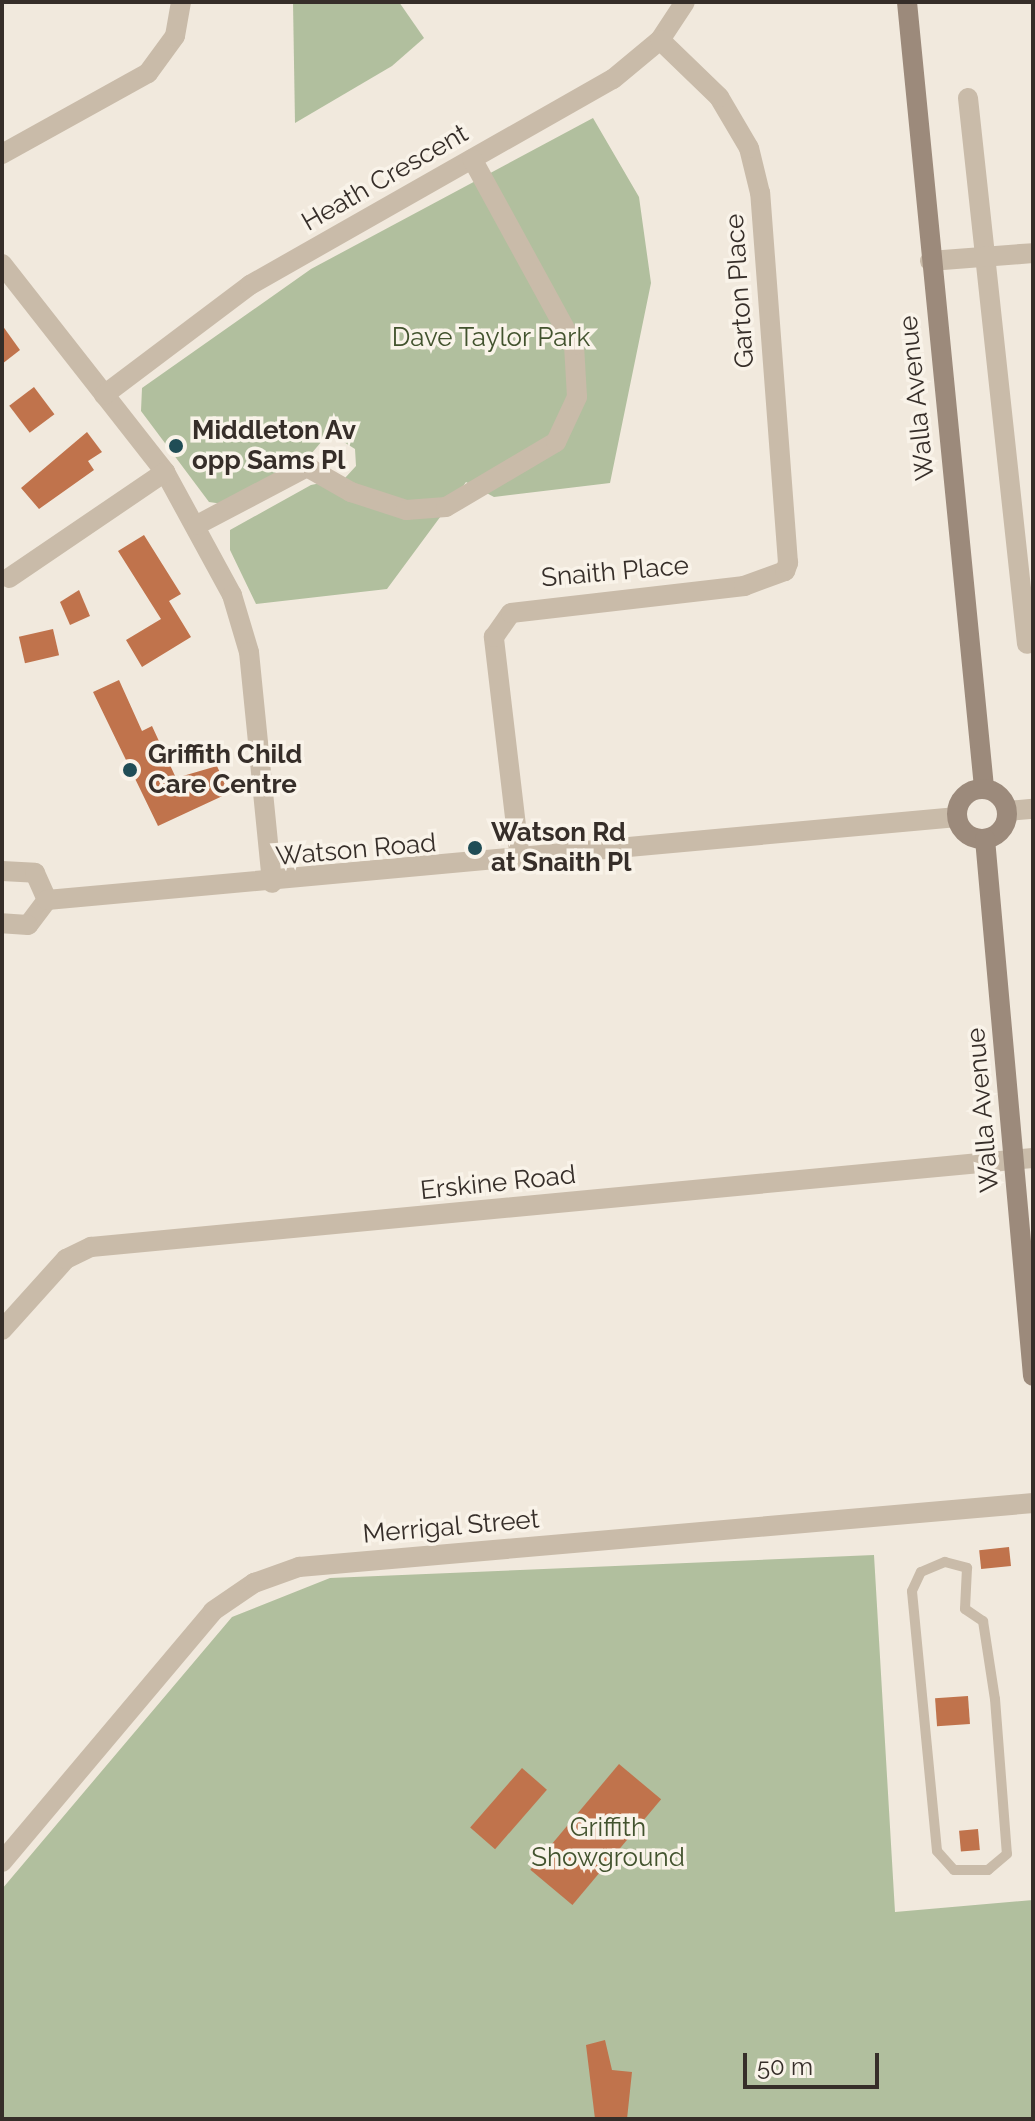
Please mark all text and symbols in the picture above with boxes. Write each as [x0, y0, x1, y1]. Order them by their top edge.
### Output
street label: Heath Crescent [297, 118, 473, 238]
street label: Garton Place [719, 213, 761, 369]
street label: Walla Avenue [893, 314, 941, 482]
park label: Dave Taylor Park [391, 322, 591, 354]
place label: Middleton Av opp Sams Pl [192, 415, 357, 476]
marker: Middleton Av opp Sams Pl [167, 437, 185, 455]
street label: Snaith Place [540, 550, 690, 594]
place label: Griffith Child Care Centre [148, 739, 302, 800]
marker: Griffith Child Care Centre [119, 759, 141, 781]
place label: Watson Rd at Snaith Pl [491, 817, 632, 878]
street label: Watson Road [275, 827, 437, 873]
marker: Watson Rd at Snaith Pl [466, 839, 484, 857]
street label: Walla Avenue [960, 1026, 1006, 1194]
street label: Erskine Road [419, 1159, 577, 1207]
street label: Merrigal Street [361, 1504, 541, 1550]
park label: Griffith Showground [531, 1812, 685, 1874]
scale bar [747, 2037, 883, 2087]
text: 50 m [757, 2052, 813, 2081]

